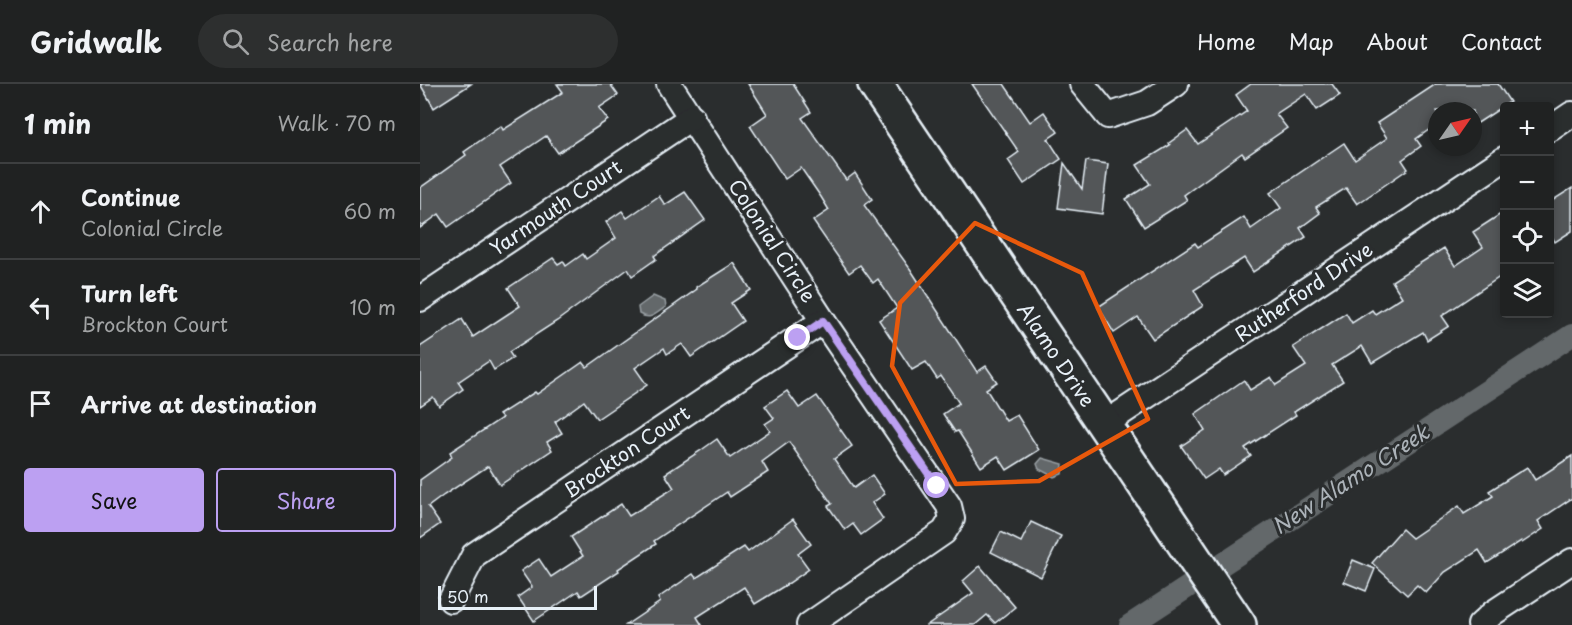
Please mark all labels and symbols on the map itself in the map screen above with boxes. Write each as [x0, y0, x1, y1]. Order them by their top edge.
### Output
north arrow [1428, 102, 1482, 156]
street label: Yarmouth Court [483, 152, 628, 263]
street label: Colonial Circle [722, 173, 824, 308]
street label: Rutherford Drive [1229, 234, 1378, 348]
street label: Alamo Drive [1011, 296, 1103, 413]
route end [784, 324, 810, 350]
street label: Brockton Court [557, 398, 696, 505]
water label: New Alamo Creek [1265, 415, 1436, 541]
route start [923, 472, 949, 498]
scale bar [438, 583, 597, 610]

